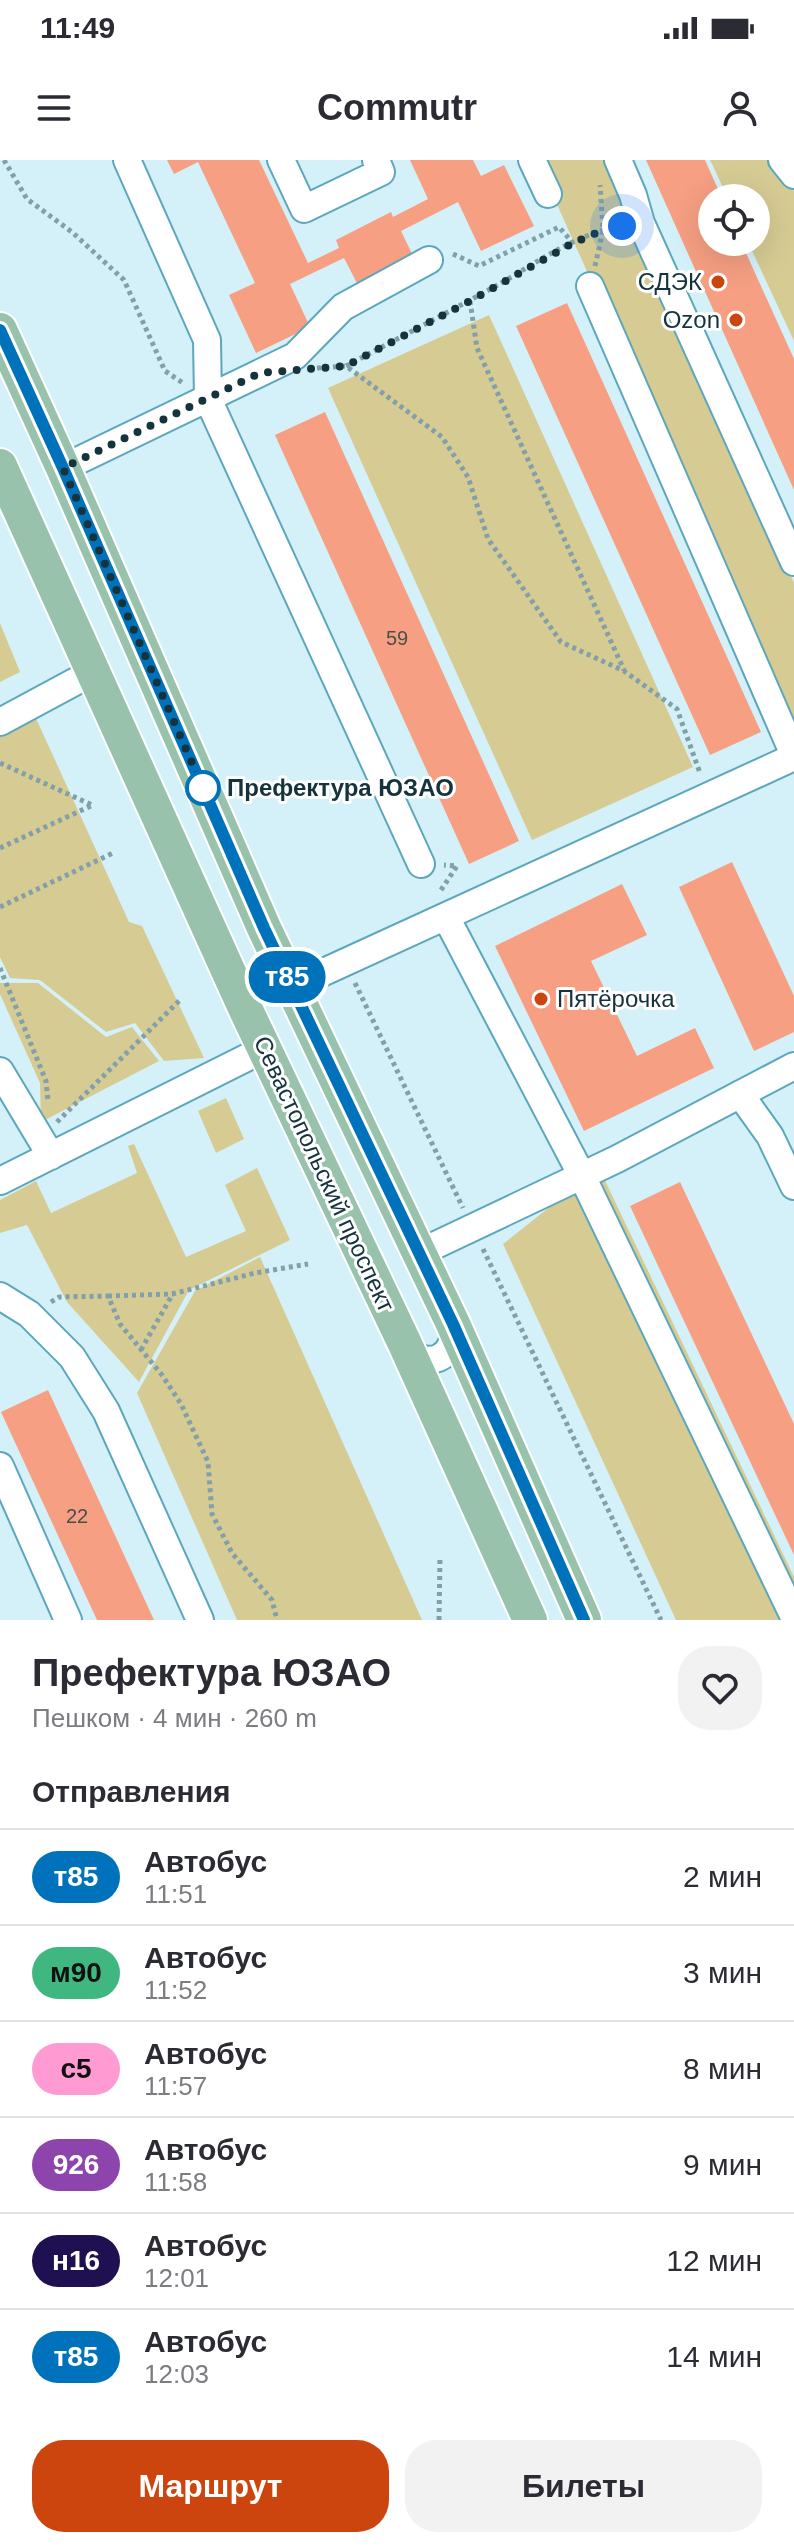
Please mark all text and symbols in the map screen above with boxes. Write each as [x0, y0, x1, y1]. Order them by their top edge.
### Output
text: 11:49 [40, 11, 115, 44]
icon: menu [32, 86, 76, 130]
icon: person [718, 86, 762, 130]
text: Commutr [317, 87, 477, 128]
map controls [698, 184, 770, 256]
button: locate [698, 184, 770, 256]
your location [602, 206, 642, 246]
place label: СДЭК [638, 268, 702, 295]
marker: СДЭК [709, 273, 727, 291]
place label: Ozon [663, 306, 720, 333]
marker: Ozon [727, 311, 745, 329]
house number: 59 [386, 627, 408, 649]
marker: Префектура ЮЗАО [186, 771, 220, 805]
place label: Префектура ЮЗАО [227, 774, 454, 801]
line badge: т85 [241, 951, 333, 1003]
text: т85 [265, 961, 309, 992]
place label: Пятёрочка [557, 985, 675, 1012]
marker: Пятёрочка [532, 990, 550, 1008]
street label: Севастопольский проспект [249, 1032, 400, 1316]
house number: 22 [66, 1505, 88, 1527]
button: heart [678, 1646, 762, 1730]
text: Префектура ЮЗАО [32, 1652, 391, 1694]
text: Пешком · 4 мин · 260 m [32, 1703, 317, 1733]
text: Отправления [32, 1775, 231, 1808]
text: Автобус [144, 1845, 267, 1878]
text: 2 мин [683, 1860, 762, 1893]
text: т85 [54, 1861, 98, 1892]
text: 11:51 [144, 1879, 207, 1909]
text: Автобус [144, 1941, 267, 1974]
text: 3 мин [683, 1956, 762, 1989]
text: м90 [50, 1957, 102, 1988]
text: 11:52 [144, 1975, 207, 2005]
text: Автобус [144, 2037, 267, 2070]
text: 8 мин [683, 2052, 762, 2085]
text: с5 [60, 2053, 92, 2084]
text: 11:57 [144, 2071, 207, 2101]
text: Автобус [144, 2133, 267, 2166]
text: 9 мин [683, 2148, 762, 2181]
text: 926 [53, 2149, 99, 2180]
text: 11:58 [144, 2167, 207, 2197]
text: Автобус [144, 2229, 267, 2262]
text: 12 мин [666, 2244, 762, 2277]
text: н16 [52, 2245, 100, 2276]
text: 12:01 [144, 2263, 209, 2293]
text: Автобус [144, 2325, 267, 2358]
text: 14 мин [666, 2340, 762, 2373]
text: т85 [54, 2341, 98, 2372]
text: 12:03 [144, 2359, 209, 2389]
button: Маршрут [32, 2440, 389, 2532]
button: Билеты [405, 2440, 762, 2532]

